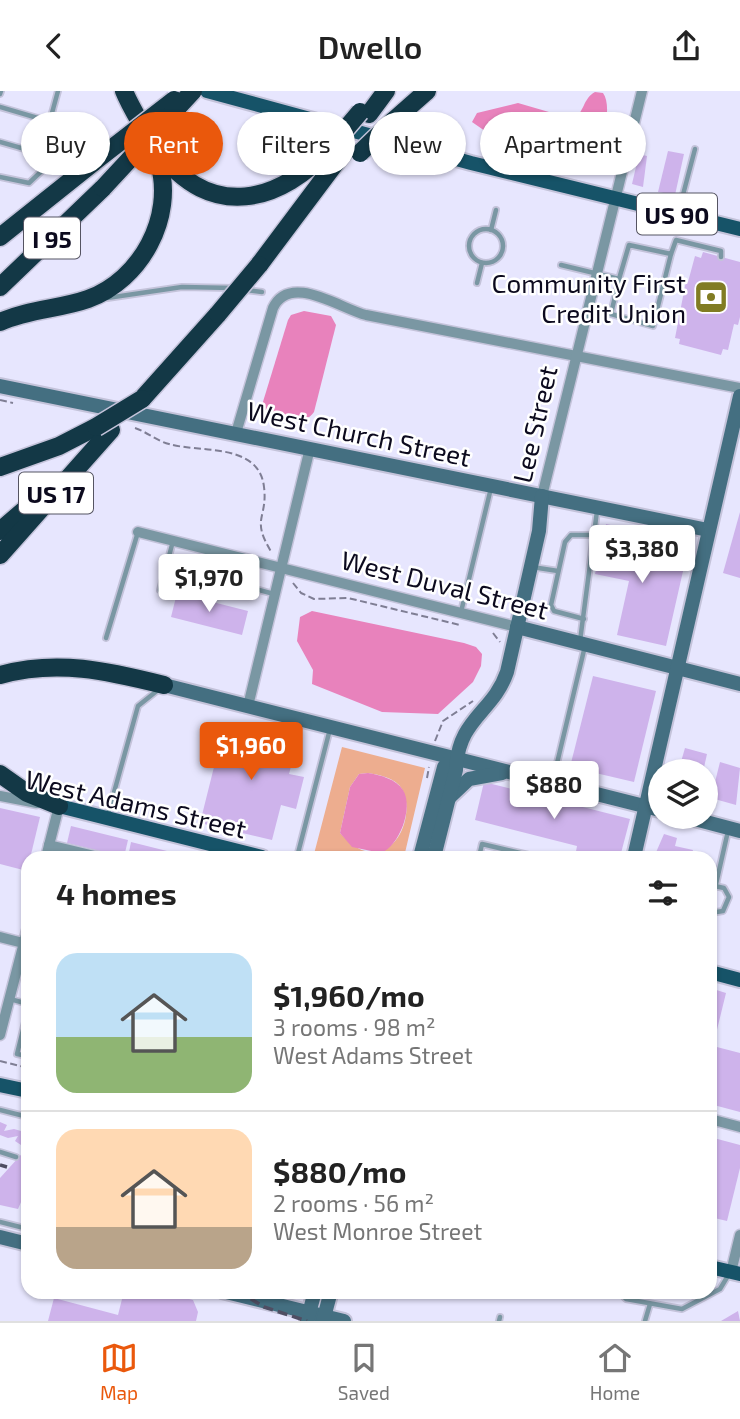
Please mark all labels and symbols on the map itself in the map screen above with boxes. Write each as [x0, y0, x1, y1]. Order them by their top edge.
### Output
road number: US 90 [637, 194, 717, 235]
road number: I 95 [24, 218, 80, 259]
place label: Community First Credit Union [492, 267, 686, 328]
bank icon: Community First Credit Union [692, 278, 730, 316]
street label: Lee Street [505, 362, 563, 486]
street label: West Church Street [244, 394, 474, 472]
road number: US 17 [19, 473, 93, 513]
pin: $3,380 [585, 525, 699, 585]
street label: West Duval Street [338, 543, 552, 625]
pin: $1,970 [152, 554, 266, 614]
pin: $1,960 [194, 723, 308, 782]
pin: $880 [513, 761, 595, 821]
street label: West Adams Street [23, 762, 250, 844]

